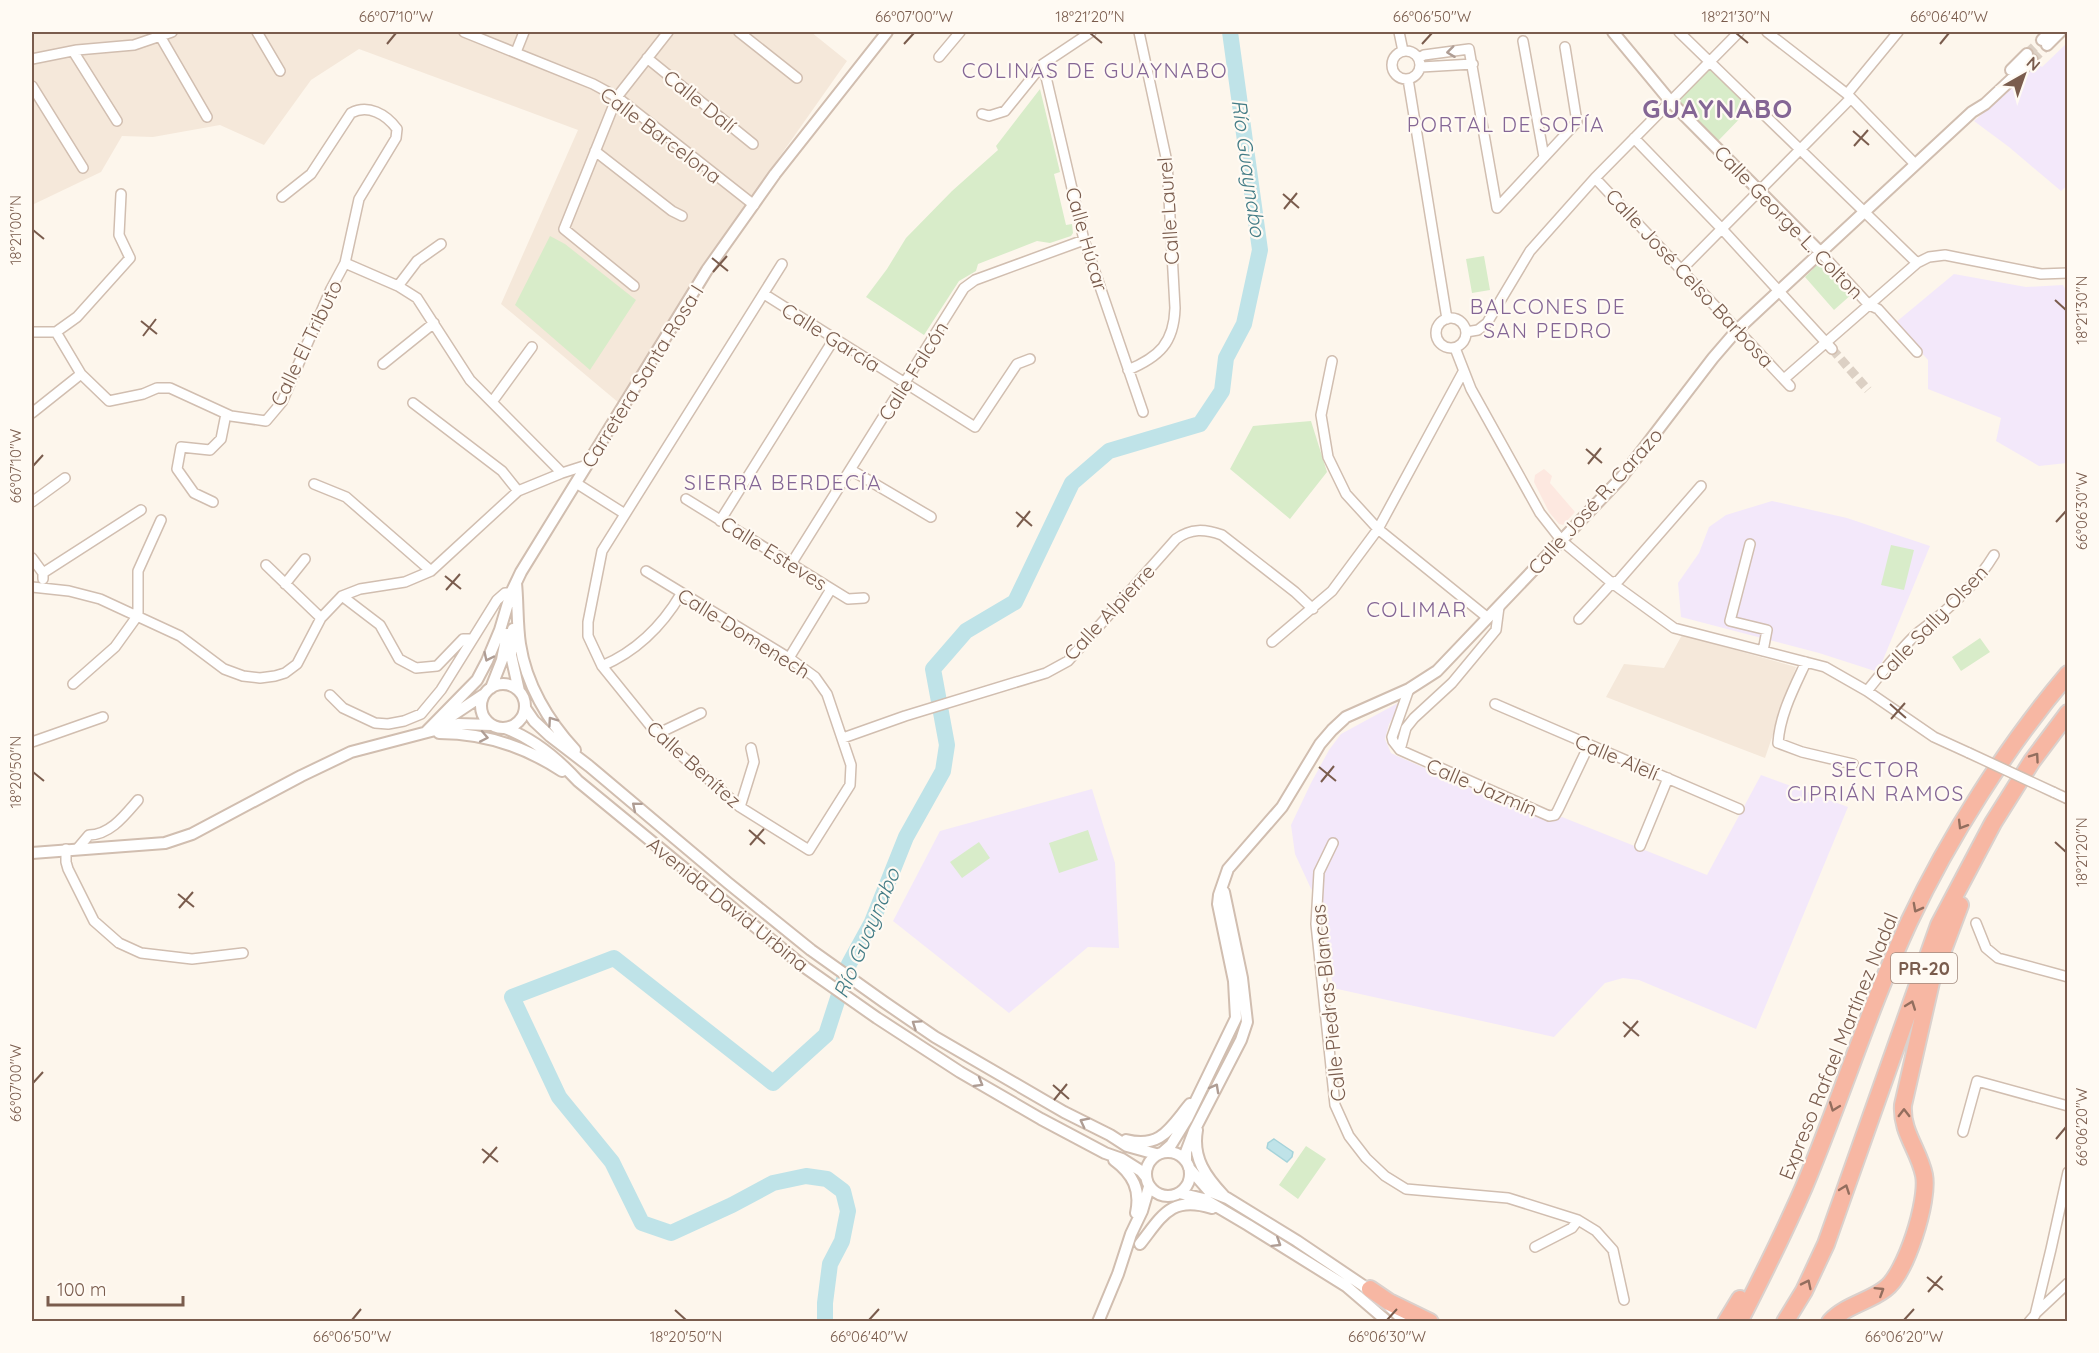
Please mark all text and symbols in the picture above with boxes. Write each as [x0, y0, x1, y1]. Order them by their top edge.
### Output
text: 66°07'10"W [359, 7, 434, 26]
text: 66°07'00"W [875, 7, 953, 26]
text: 18°21'20"N [1055, 7, 1125, 26]
text: 66°06'50"W [1393, 7, 1472, 26]
text: 18°21'30"N [1702, 7, 1770, 26]
text: 66°06'40"W [1910, 7, 1989, 26]
one-way arrow [1446, 45, 1456, 57]
north arrow [1994, 45, 2054, 105]
text: N [2023, 52, 2045, 75]
district label: COLINAS DE GUAYNABO [962, 57, 1228, 83]
street label: Calle Dalí [659, 64, 742, 138]
street label: Calle Barcelona [596, 81, 726, 189]
district label: GUAYNABO [1642, 92, 1794, 125]
water label: Río Guaynabo [1226, 98, 1272, 240]
district label: PORTAL DE SOFÍA [1407, 111, 1605, 137]
street label: Calle George L. Colton [1709, 140, 1869, 304]
street label: Calle Laurel [1152, 156, 1184, 266]
street label: Calle José Celso Barbosa [1601, 183, 1779, 373]
street label: Calle Húcar [1060, 184, 1114, 294]
text: 18°21'00"N [6, 195, 25, 265]
street label: Calle El Tributo [265, 276, 347, 410]
text: 18°21'30"N [2072, 276, 2091, 344]
street label: Carretera Santa Rosa I [575, 280, 709, 472]
district label: BALCONES DE SAN PEDRO [1470, 293, 1626, 343]
street label: Calle García [777, 297, 885, 377]
street label: Calle Falcón [873, 317, 953, 425]
street label: Calle José R. Carazo [1522, 422, 1668, 580]
text: 66°07'10"W [6, 428, 25, 503]
district label: SIERRA BERDECÍA [684, 469, 882, 495]
text: 66°06'30"W [2072, 471, 2091, 550]
street label: Calle Esteves [716, 510, 832, 596]
street label: Calle Alpierre [1058, 559, 1160, 665]
street label: Calle Sally Olsen [1869, 560, 1993, 686]
street label: Calle Domenech [673, 582, 815, 684]
district label: COLIMAR [1366, 596, 1468, 622]
one-way arrow [484, 651, 496, 662]
street label: Calle Benítez [642, 715, 746, 813]
one-way arrow [548, 717, 559, 728]
street label: Calle Alelí [1571, 728, 1663, 786]
one-way arrow [479, 730, 489, 743]
text: 18°20'50"N [6, 736, 25, 808]
street label: Calle Jazmín [1423, 752, 1541, 822]
one-way arrow [2028, 753, 2039, 764]
district label: SECTOR CIPRIÁN RAMOS [1787, 756, 1965, 806]
one-way arrow [632, 802, 643, 813]
text: 18°21'20"N [2072, 817, 2091, 887]
one-way arrow [1958, 819, 1969, 829]
street label: Avenida David Urbina [642, 831, 814, 977]
water label: Río Guaynabo [827, 863, 906, 1002]
one-way arrow [1913, 902, 1924, 912]
street label: Calle Piedras Blancas [1305, 903, 1351, 1103]
street label: Expreso Rafael Martínez Nadal [1773, 909, 1903, 1183]
road number: PR-20 [1891, 953, 1957, 983]
one-way arrow [1903, 1001, 1916, 1011]
one-way arrow [912, 1020, 923, 1031]
text: 66°07'00"W [6, 1044, 25, 1122]
one-way arrow [973, 1076, 983, 1087]
one-way arrow [1208, 1084, 1219, 1094]
text: 66°06'20"W [2072, 1087, 2091, 1166]
one-way arrow [1829, 1102, 1842, 1112]
one-way arrow [1898, 1109, 1910, 1118]
one-way arrow [1080, 1118, 1091, 1130]
one-way arrow [1838, 1184, 1851, 1195]
one-way arrow [1271, 1235, 1281, 1247]
scale bar [48, 1269, 183, 1307]
text: 100 m [57, 1278, 106, 1301]
one-way arrow [1800, 1279, 1811, 1290]
one-way arrow [1874, 1287, 1884, 1299]
text: 66°06'50"W [313, 1327, 392, 1346]
text: 18°20'50"N [650, 1327, 722, 1346]
text: 66°06'40"W [830, 1327, 909, 1346]
text: 66°06'30"W [1348, 1327, 1427, 1346]
text: 66°06'20"W [1865, 1327, 1944, 1346]

